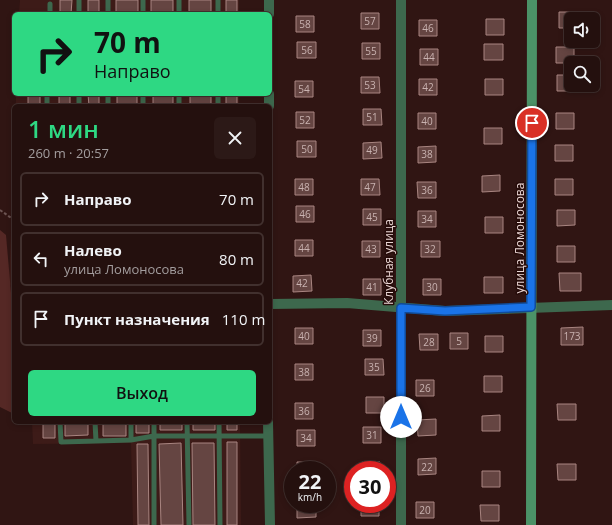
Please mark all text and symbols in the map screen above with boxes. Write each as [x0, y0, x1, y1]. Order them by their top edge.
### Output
map controls [564, 12, 600, 92]
button: sound [564, 12, 600, 48]
house number: 57 [364, 14, 376, 28]
house number: 58 [299, 17, 311, 31]
house number: 46 [422, 21, 434, 35]
text: 70 m [94, 23, 161, 61]
icon: right [28, 28, 80, 80]
house number: 56 [301, 43, 313, 57]
house number: 55 [365, 44, 377, 58]
house number: 44 [423, 50, 435, 64]
button: search [564, 56, 600, 92]
text: Направо [94, 59, 171, 83]
house number: 53 [364, 78, 376, 92]
house number: 42 [422, 80, 434, 94]
house number: 54 [298, 82, 310, 96]
pin [515, 106, 549, 140]
house number: 51 [366, 110, 378, 124]
text: 1 мин [28, 112, 99, 145]
icon: arrive [521, 112, 543, 134]
house number: 52 [299, 113, 311, 127]
house number: 40 [421, 114, 433, 128]
button: close [214, 117, 256, 159]
house number: 50 [301, 142, 313, 156]
house number: 49 [366, 143, 378, 157]
text: 260 m · 20:57 [28, 144, 109, 162]
house number: 38 [421, 147, 433, 161]
house number: 48 [298, 180, 310, 194]
house number: 47 [364, 180, 376, 194]
house number: 36 [421, 183, 433, 197]
street label: улица Ломоносова [511, 183, 528, 293]
icon: right [30, 188, 52, 210]
text: Направо [64, 189, 132, 209]
text: 70 m [219, 189, 254, 209]
house number: 46 [299, 207, 311, 221]
house number: 45 [366, 210, 378, 224]
house number: 34 [421, 212, 433, 226]
street label: Клубная улица [380, 219, 397, 305]
text: Налево [64, 240, 122, 260]
house number: 44 [298, 241, 310, 255]
house number: 43 [365, 242, 377, 256]
house number: 32 [424, 242, 436, 256]
icon: left [30, 248, 52, 270]
text: 80 m [219, 249, 254, 269]
text: улица Ломоносова [64, 260, 184, 278]
house number: 42 [296, 276, 308, 290]
house number: 41 [366, 280, 378, 294]
house number: 30 [426, 280, 438, 294]
icon: arrive [30, 308, 52, 330]
text: Пункт назначения [64, 309, 210, 329]
text: 110 m [222, 309, 265, 329]
house number: 40 [298, 329, 310, 343]
house number: 173 [563, 329, 581, 343]
house number: 39 [366, 331, 378, 345]
house number: 5 [456, 334, 462, 348]
house number: 28 [423, 335, 435, 349]
house number: 35 [368, 360, 380, 374]
house number: 38 [298, 365, 310, 379]
button: Выход [28, 370, 256, 416]
house number: 26 [419, 381, 431, 395]
position arrow [380, 396, 422, 438]
house number: 36 [298, 404, 310, 418]
house number: 31 [366, 428, 378, 442]
house number: 34 [300, 431, 312, 445]
house number: 22 [421, 460, 433, 474]
speed limit sign: 30 [344, 461, 396, 513]
text: 22 [299, 468, 321, 495]
text: km/h [298, 490, 322, 504]
house number: 20 [419, 503, 431, 517]

